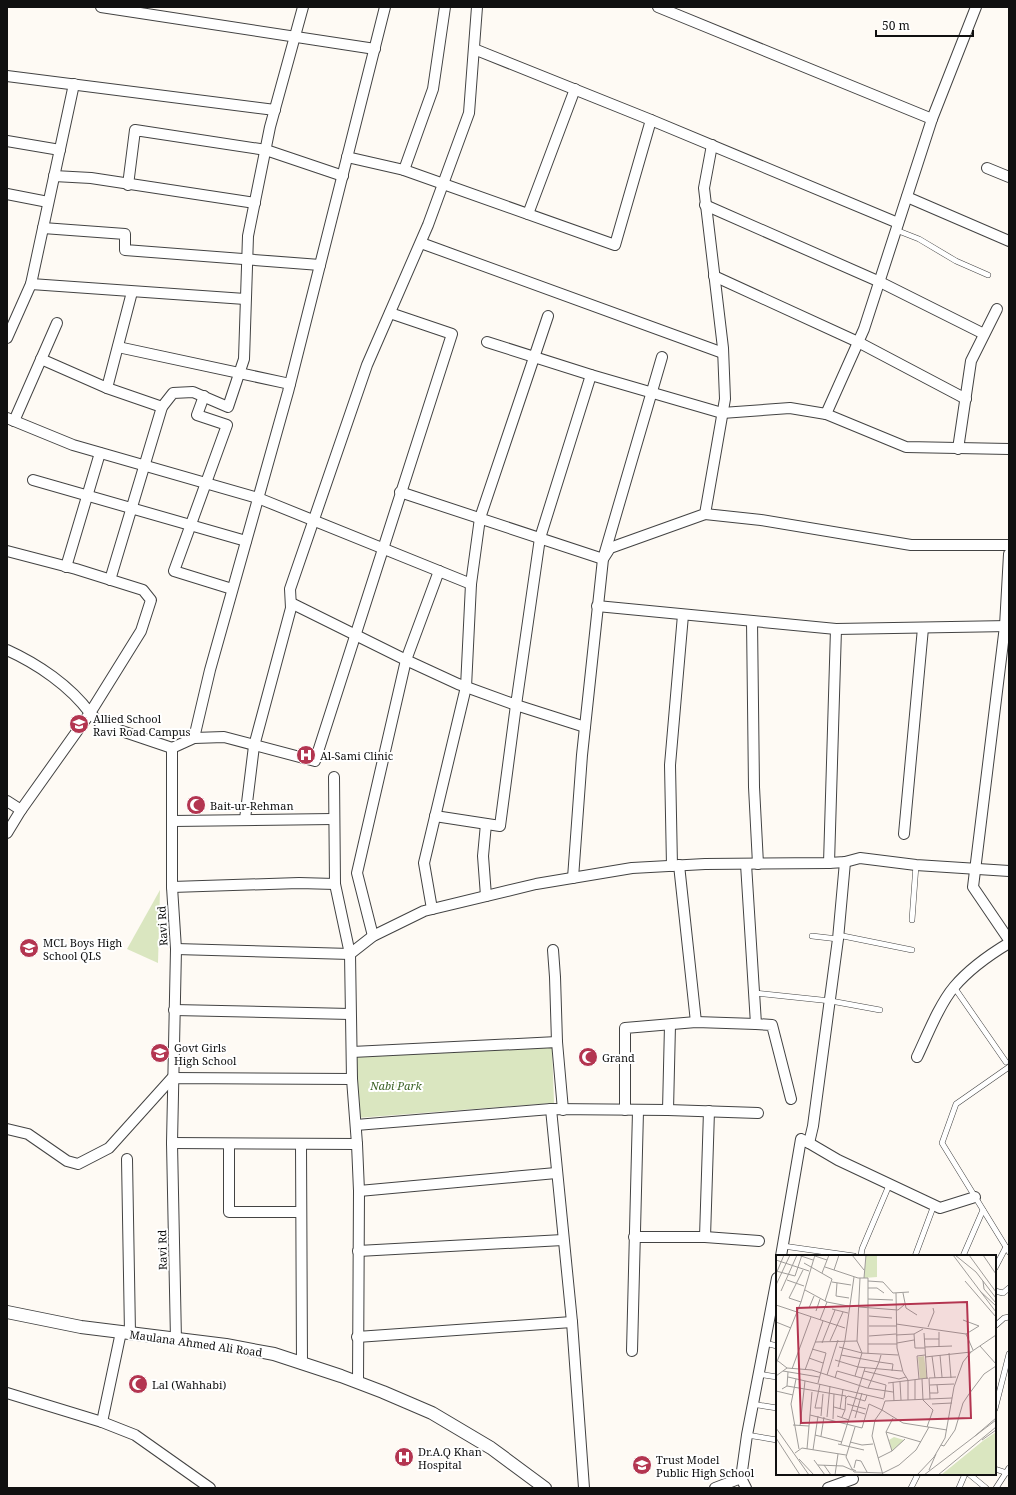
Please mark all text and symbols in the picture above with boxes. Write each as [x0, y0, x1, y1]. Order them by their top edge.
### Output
scale bar [876, 12, 973, 38]
text: 50 m [882, 17, 910, 34]
place label: Allied School Ravi Road Campus [93, 711, 191, 739]
school or university icon: Allied School Ravi Road Campus [68, 713, 90, 735]
hospital icon: Al-Sami Clinic [295, 744, 317, 766]
place label: Al-Sami Clinic [320, 748, 393, 763]
mosque icon: Bait-ur-Rehman [185, 794, 207, 816]
place label: Bait-ur-Rehman [210, 798, 294, 813]
street label: Ravi Rd [153, 905, 171, 946]
place label: MCL Boys High School QLS [43, 935, 122, 963]
school or university icon: MCL Boys High School QLS [18, 937, 40, 959]
place label: Govt Girls High School [174, 1040, 237, 1068]
school or university icon: Govt Girls High School [149, 1042, 171, 1064]
mosque icon: Grand [577, 1046, 599, 1068]
place label: Grand [602, 1050, 635, 1065]
park label: Nabi Park [369, 1078, 423, 1093]
street label: Ravi Rd [154, 1230, 170, 1270]
inset map [776, 1255, 996, 1475]
street label: Maulana Ahmed Ali Road [129, 1326, 264, 1360]
mosque icon: Lal (Wahhabi) [127, 1373, 149, 1395]
place label: Lal (Wahhabi) [152, 1377, 226, 1392]
place label: Dr.A.Q Khan Hospital [418, 1444, 482, 1472]
hospital icon: Dr.A.Q Khan Hospital [393, 1446, 415, 1468]
place label: Trust Model Public High School [656, 1452, 755, 1480]
school or university icon: Trust Model Public High School [631, 1454, 653, 1476]

